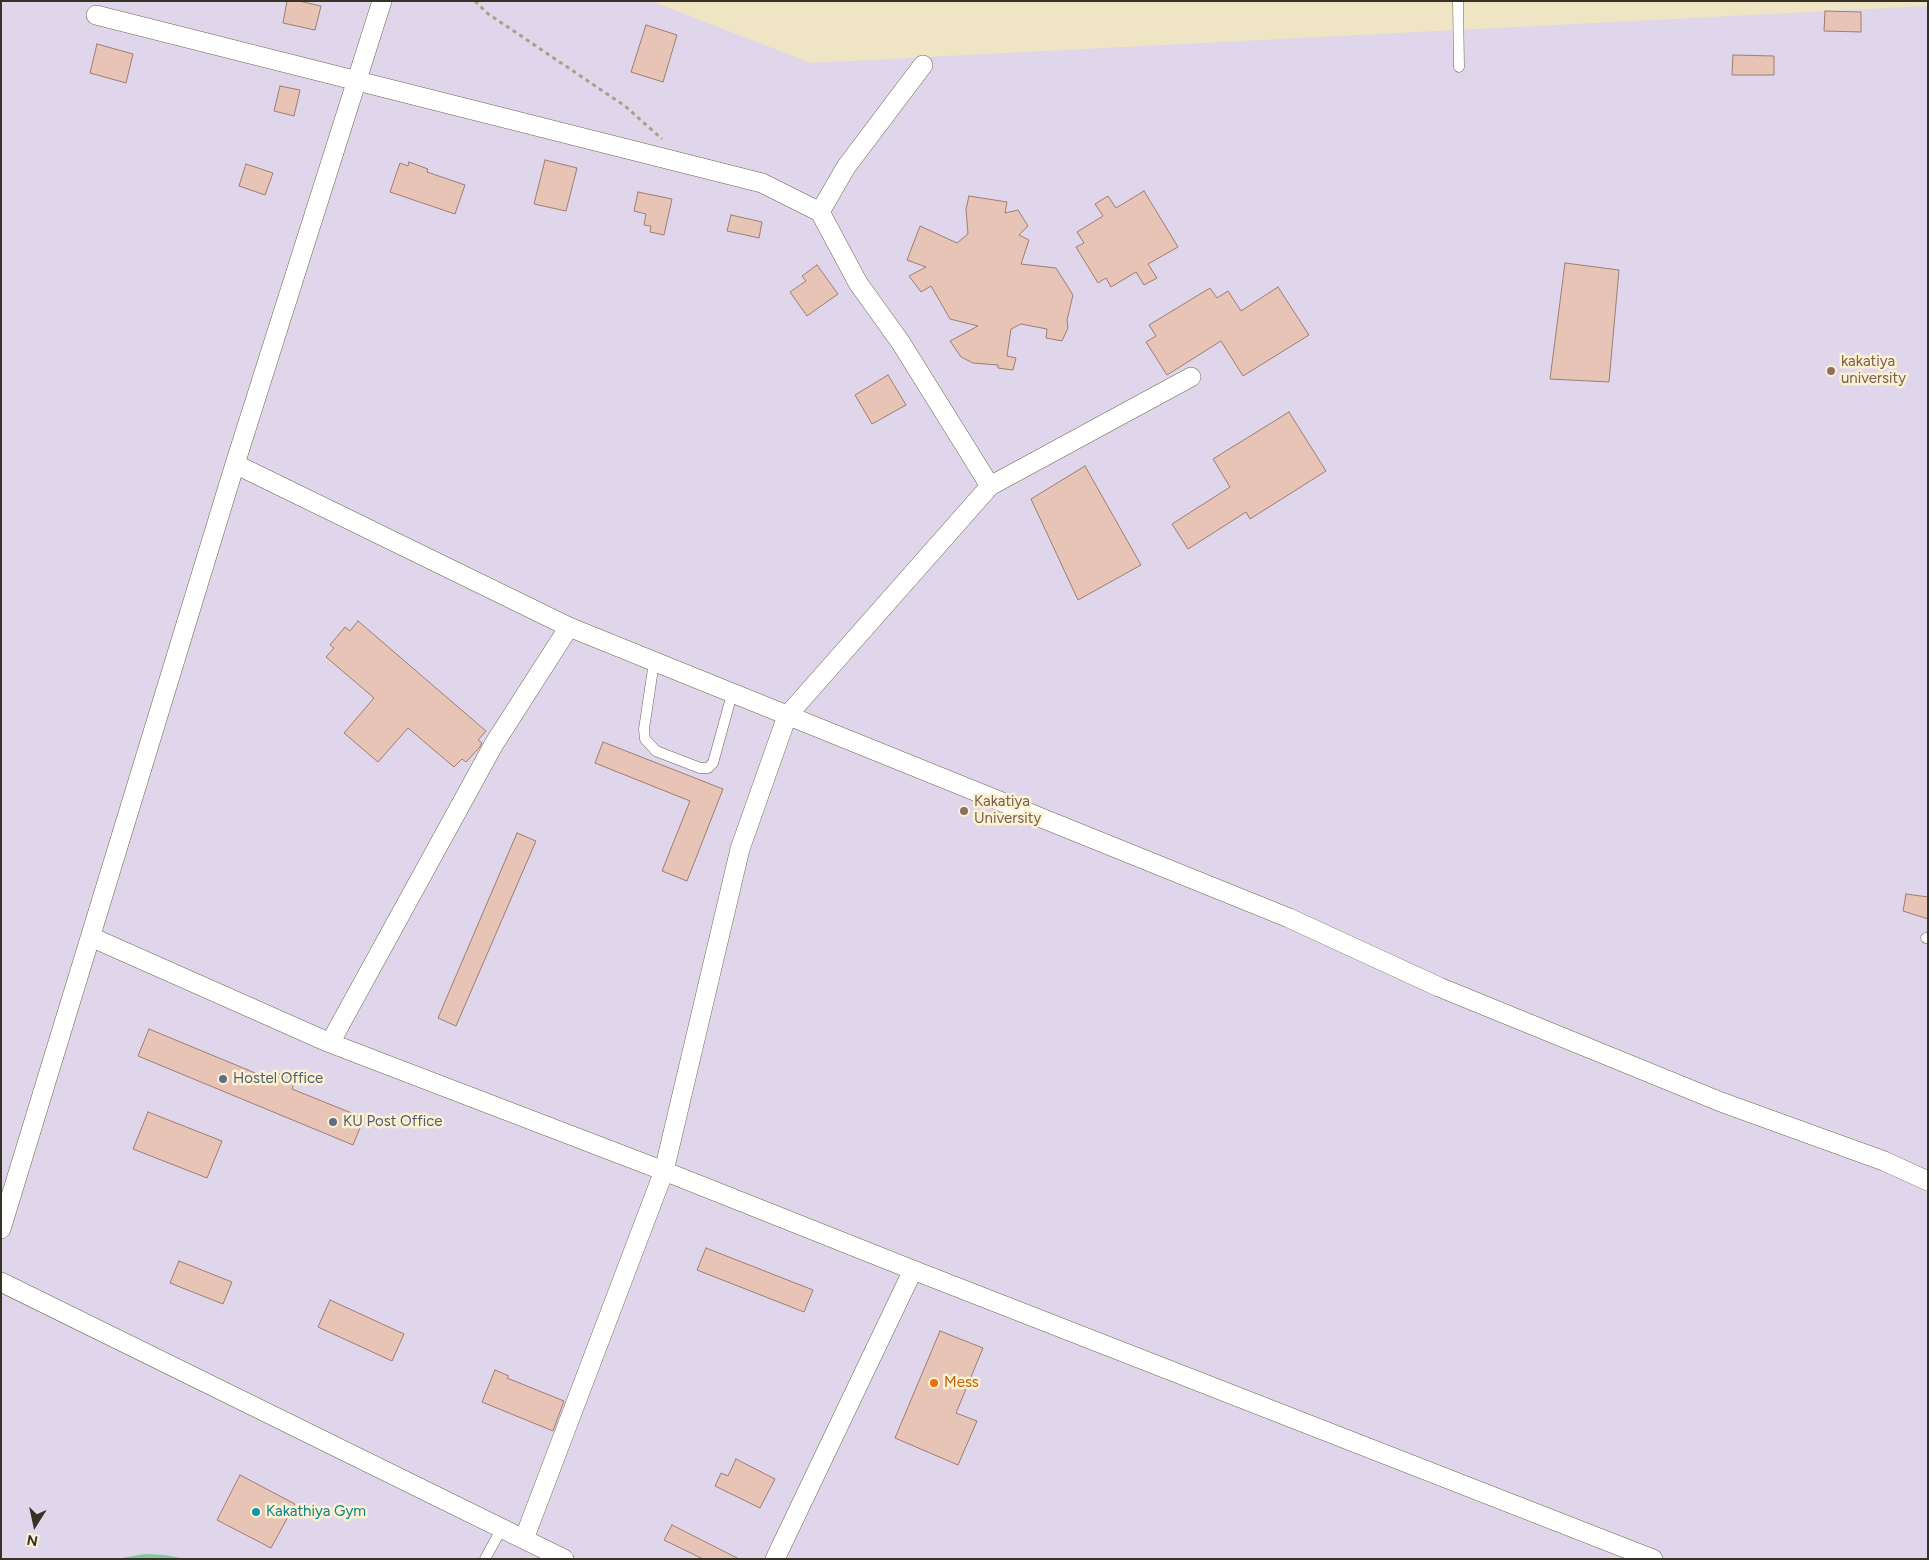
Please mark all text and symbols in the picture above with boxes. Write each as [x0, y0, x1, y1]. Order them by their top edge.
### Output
place label: kakatiya university [1841, 353, 1906, 388]
marker: kakatiya university [1825, 365, 1837, 377]
place label: Kakatiya University [974, 793, 1041, 828]
marker: Kakatiya University [958, 805, 970, 817]
place label: Hostel Office [233, 1070, 323, 1088]
marker: Hostel Office [217, 1073, 229, 1085]
place label: KU Post Office [343, 1113, 443, 1131]
marker: KU Post Office [327, 1116, 339, 1128]
place label: Mess [944, 1374, 979, 1392]
marker: Mess [928, 1377, 940, 1389]
north arrow [10, 1500, 60, 1550]
place label: Kakathiya Gym [266, 1503, 366, 1521]
marker: Kakathiya Gym [250, 1506, 262, 1518]
text: N [26, 1531, 39, 1550]

